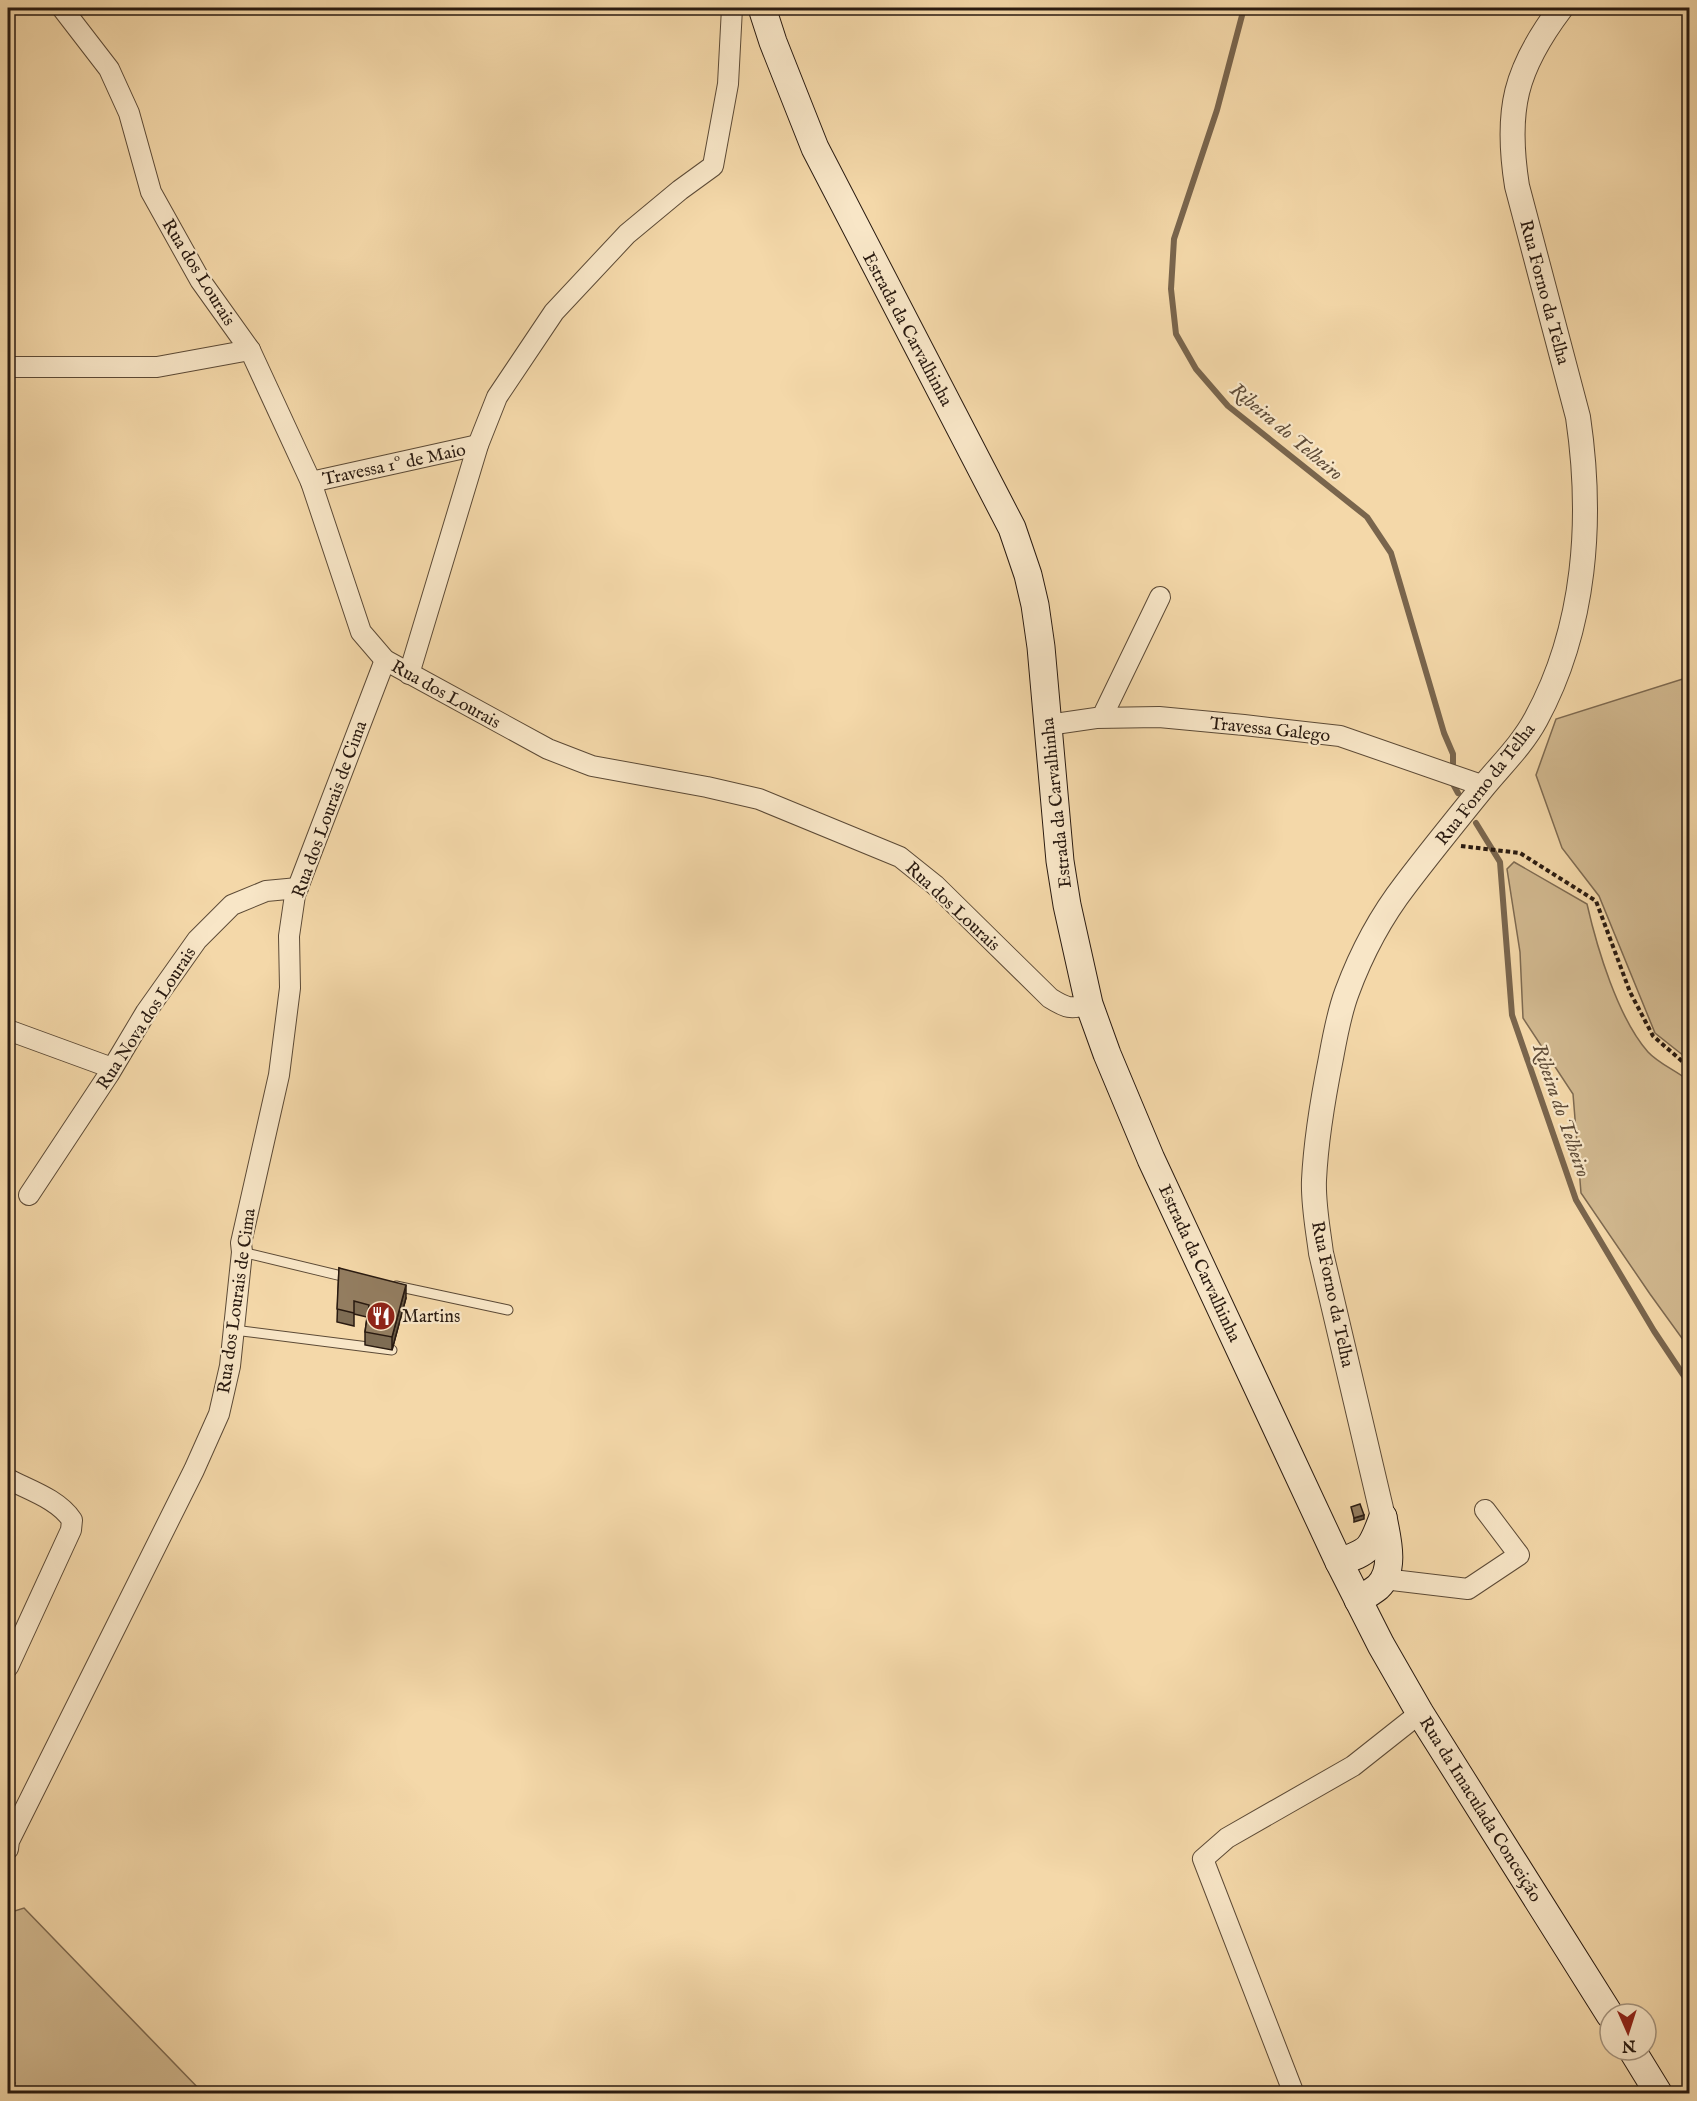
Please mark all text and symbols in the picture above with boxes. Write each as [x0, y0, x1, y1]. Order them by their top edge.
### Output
street label: Rua dos Lourais [156, 215, 240, 330]
street label: Rua Forno da Telha [1513, 218, 1574, 367]
street label: Estrada da Carvalhinha [856, 249, 957, 411]
water label: Ribeira do Telheiro [1224, 378, 1348, 487]
street label: Travessa 1º de Maio [321, 439, 468, 492]
street label: Rua dos Lourais [386, 656, 504, 735]
street label: Travessa Galego [1208, 713, 1332, 748]
street label: Estrada da Carvalhinha [1037, 716, 1078, 889]
street label: Rua dos Lourais de Cima [288, 718, 373, 901]
street label: Rua Forno da Telha [1431, 719, 1541, 851]
street label: Rua dos Lourais [900, 857, 1004, 957]
street label: Rua Nova dos Lourais [92, 943, 202, 1095]
water label: Ribeira do Telheiro [1526, 1040, 1595, 1181]
street label: Estrada da Carvalhinha [1152, 1181, 1245, 1346]
street label: Rua dos Lourais de Cima [213, 1207, 262, 1395]
street label: Rua Forno da Telha [1305, 1219, 1358, 1370]
restaurant icon: Martins [365, 1300, 397, 1332]
place label: Martins [402, 1306, 460, 1329]
street label: Rua da Imaculada Conceição [1413, 1713, 1546, 1907]
north arrow [1598, 2002, 1658, 2062]
text: N [1621, 2035, 1637, 2055]

